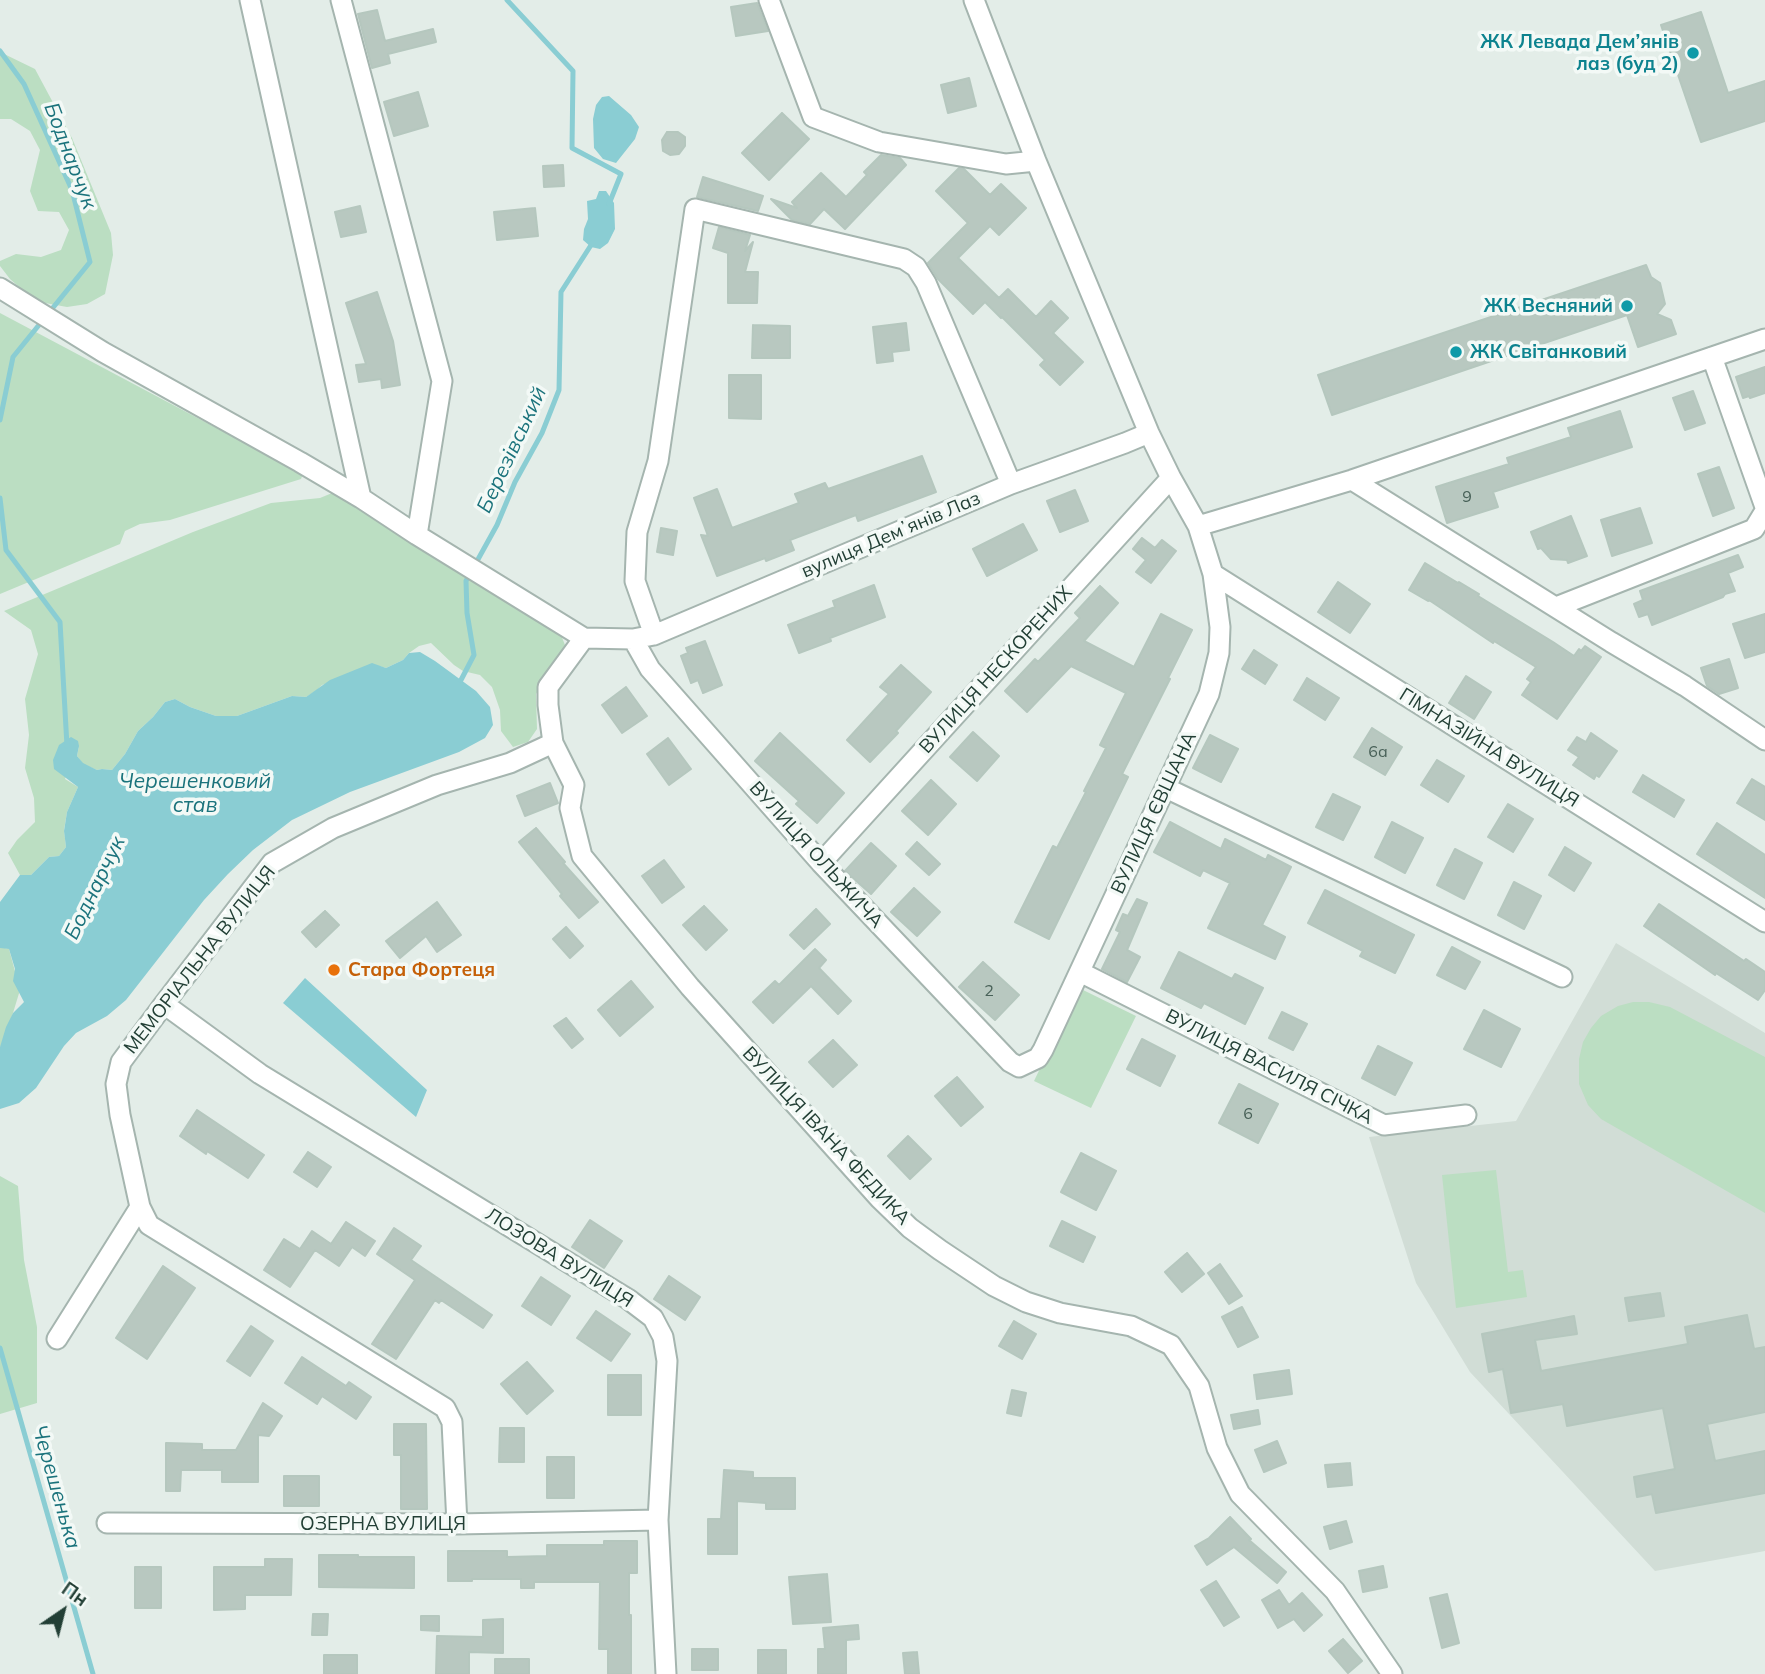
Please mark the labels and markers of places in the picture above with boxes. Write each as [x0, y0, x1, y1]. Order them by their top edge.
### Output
place label: ЖК Левада Дем’янів лаз (буд 2) [1480, 31, 1679, 75]
marker: ЖК Левада Дем’янів лаз (буд 2) [1685, 45, 1701, 61]
place label: ЖК Весняний [1484, 295, 1613, 317]
marker: ЖК Весняний [1619, 298, 1635, 314]
place label: ЖК Світанковий [1470, 341, 1627, 363]
marker: ЖК Світанковий [1448, 344, 1464, 360]
place label: Стара Фортеця [348, 959, 495, 981]
marker: Стара Фортеця [326, 962, 342, 978]

